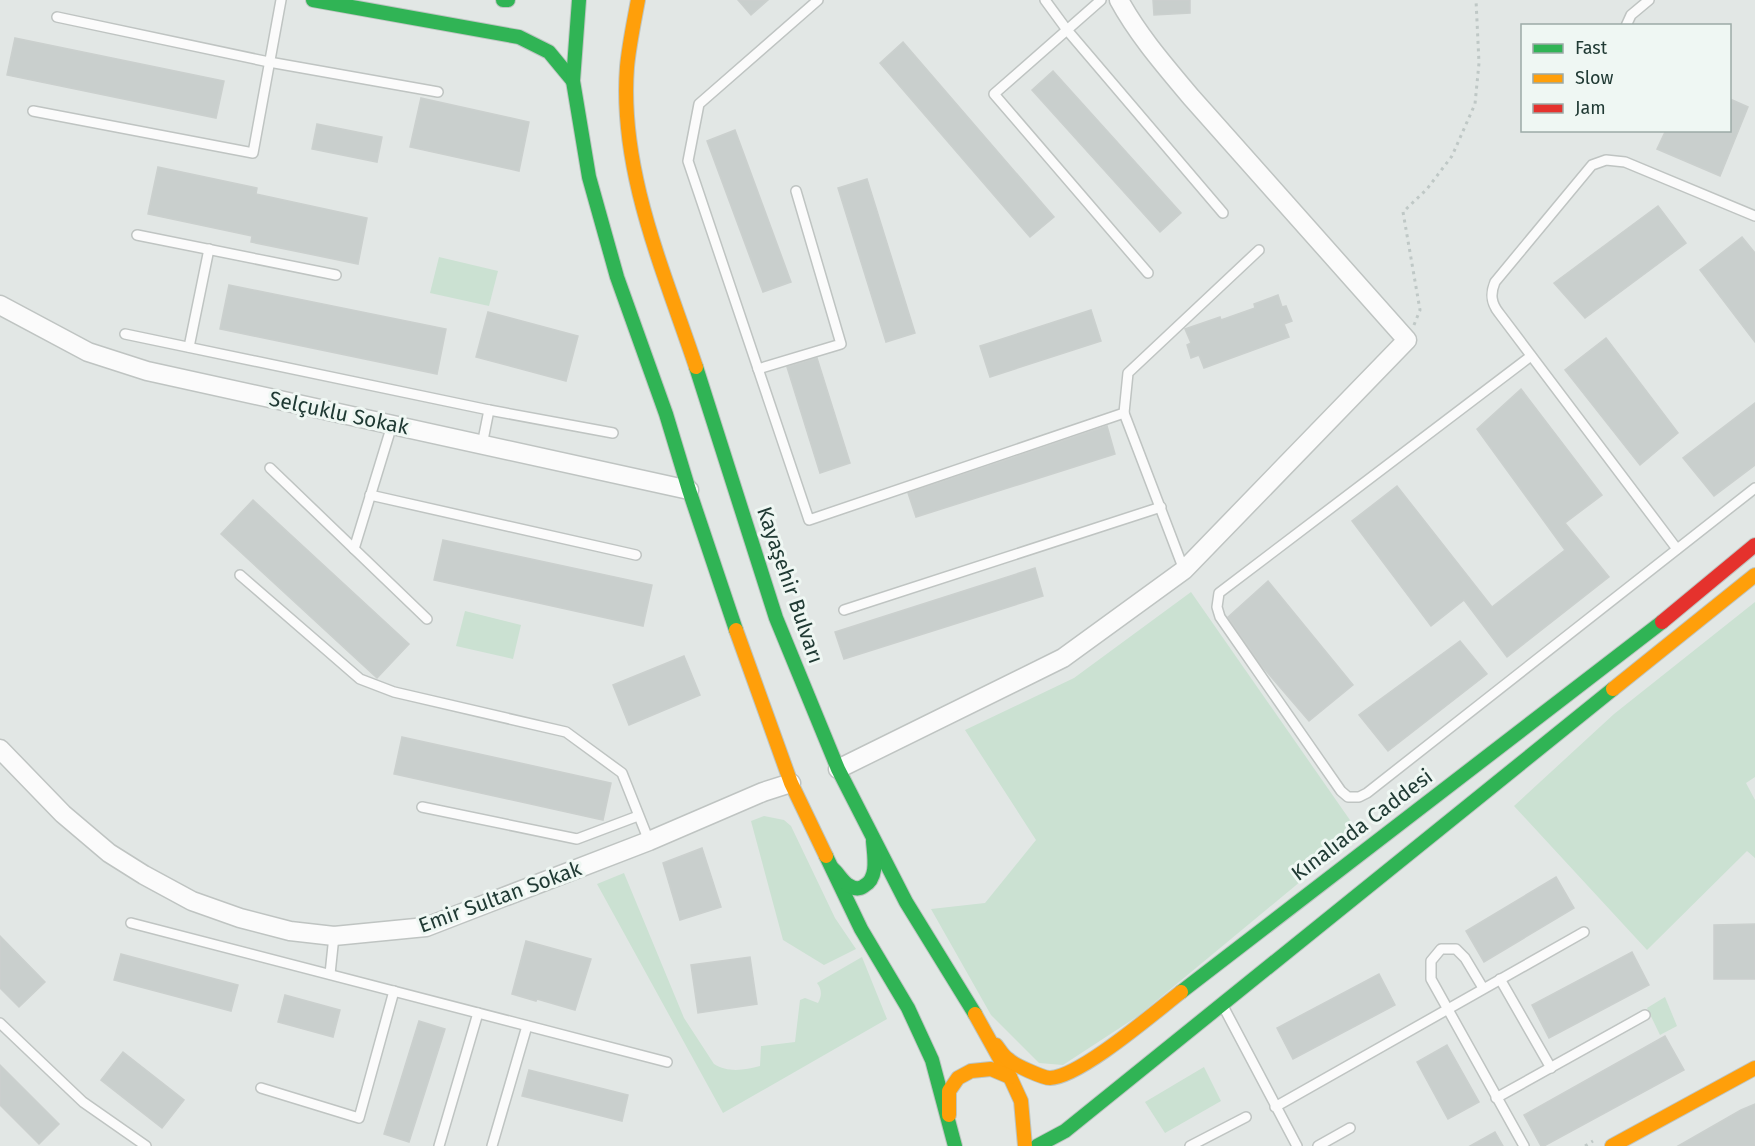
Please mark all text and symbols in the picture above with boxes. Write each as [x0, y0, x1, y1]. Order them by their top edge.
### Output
legend [1521, 24, 1731, 132]
text: Fast [1575, 37, 1608, 59]
text: Slow [1575, 67, 1614, 89]
text: Jam [1575, 97, 1606, 119]
street label: Selçuklu Sokak [267, 386, 411, 441]
street label: Kayaşehir Bulvarı [751, 503, 829, 667]
street label: Kınalıada Caddesi [1286, 763, 1438, 887]
street label: Emir Sultan Sokak [415, 855, 585, 939]

